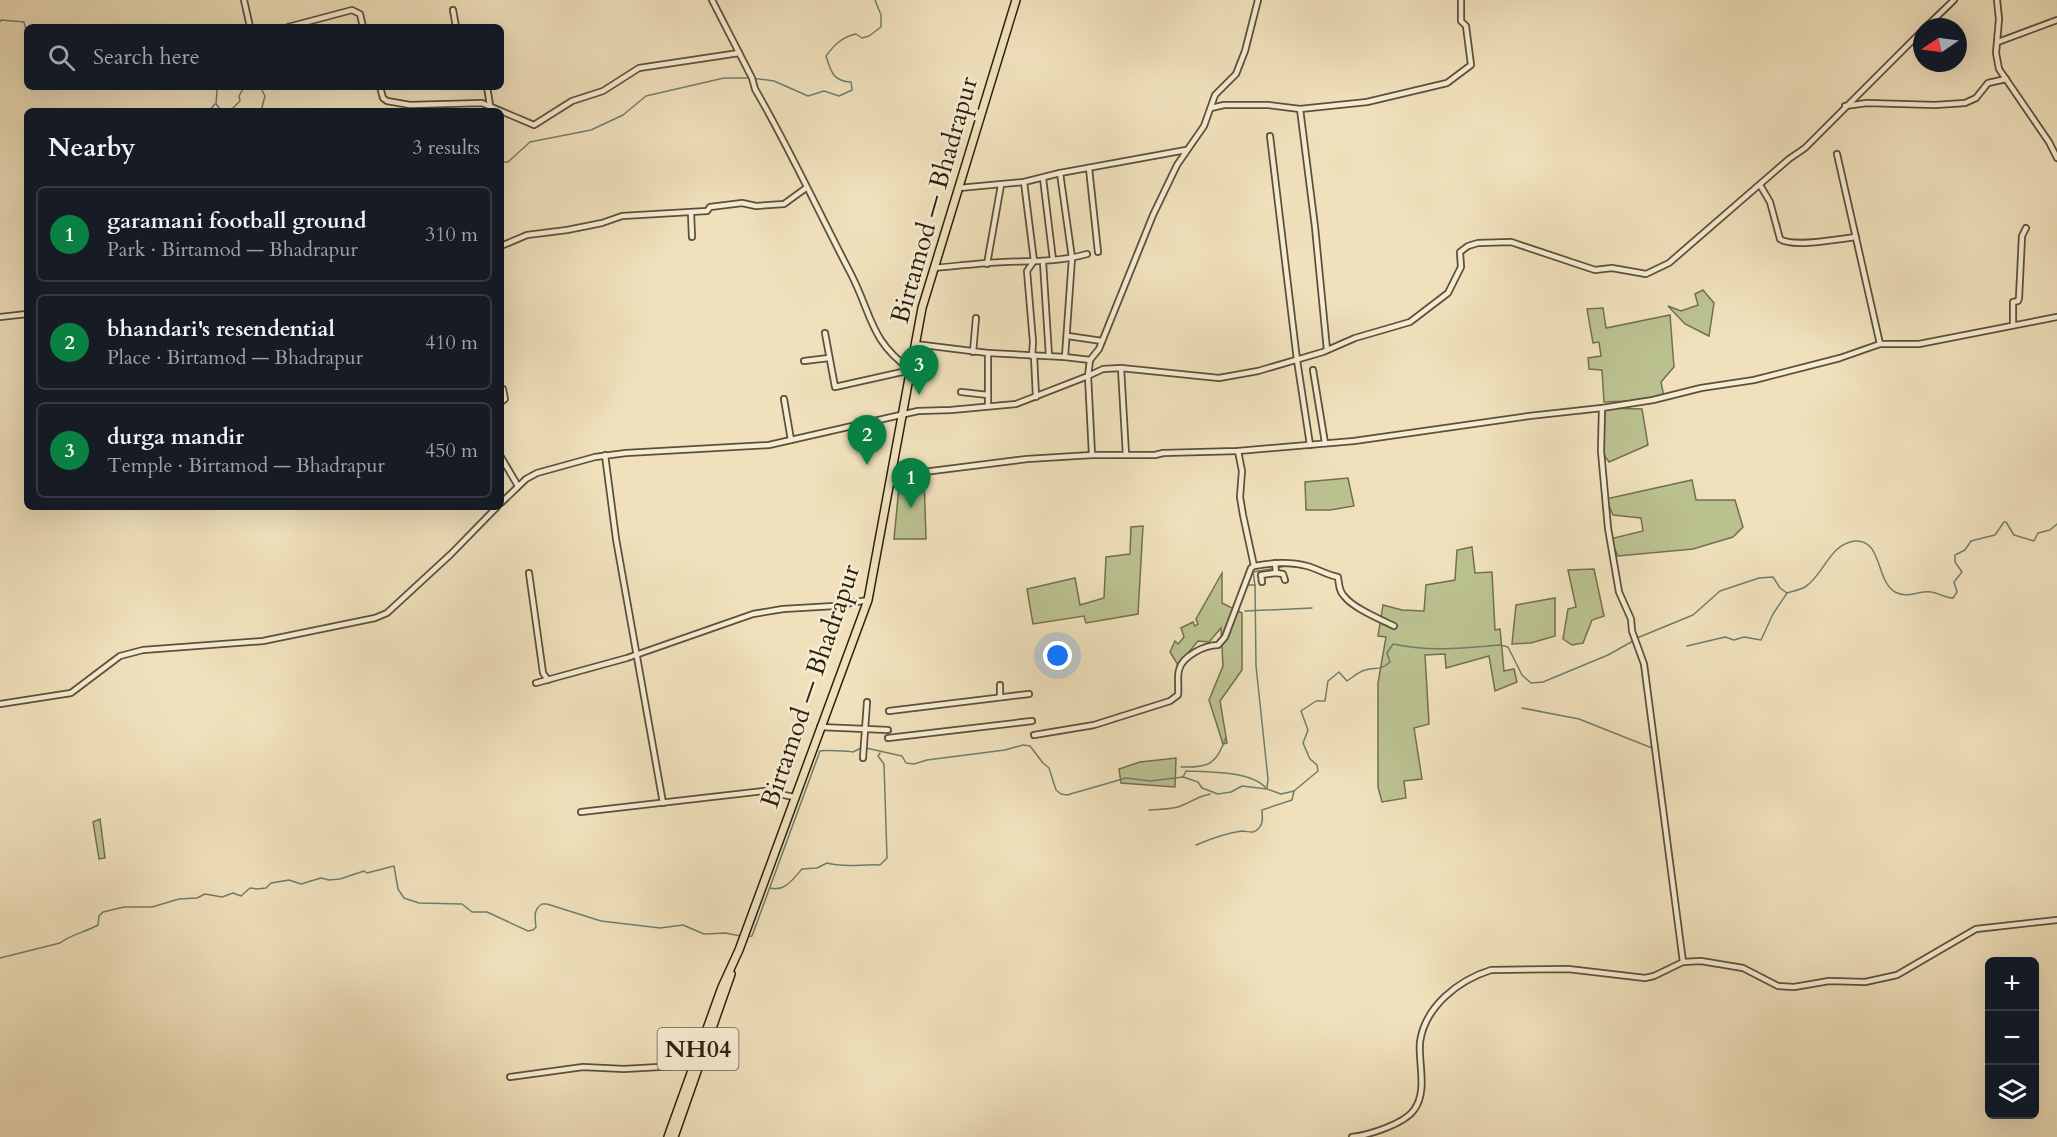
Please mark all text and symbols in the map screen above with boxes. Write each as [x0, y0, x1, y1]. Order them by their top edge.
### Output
north arrow [1913, 18, 1967, 72]
search box [24, 24, 504, 90]
icon: search [45, 41, 78, 74]
text: Search here [93, 42, 200, 72]
street label: Birtamod — Bhadrapur [882, 72, 986, 328]
text: Nearby [48, 130, 136, 165]
text: 3 results [412, 134, 480, 161]
text: garamani football ground [107, 206, 367, 236]
text: 1 [64, 221, 75, 248]
text: 310 m [425, 221, 478, 248]
text: Park · Birtamod — Bhadrapur [107, 236, 358, 263]
text: bhandari's resendential [107, 314, 335, 344]
text: 2 [64, 329, 75, 356]
text: 410 m [425, 329, 478, 356]
text: Place · Birtamod — Bhadrapur [107, 344, 363, 371]
pin: 3 [900, 346, 938, 395]
pin: 2 [848, 416, 886, 465]
text: durga mandir [107, 422, 244, 452]
text: 3 [64, 437, 75, 464]
text: 450 m [425, 437, 478, 464]
text: Temple · Birtamod — Bhadrapur [107, 452, 385, 479]
pin: 1 [892, 458, 930, 508]
street label: Birtamod — Bhadrapur [752, 559, 868, 812]
your location [1043, 641, 1072, 670]
map controls [1985, 957, 2039, 1119]
button: + [1985, 957, 2039, 1011]
button: − [1985, 1011, 2039, 1065]
road number: NH04 [658, 1028, 738, 1070]
button: layers [1985, 1065, 2039, 1119]

